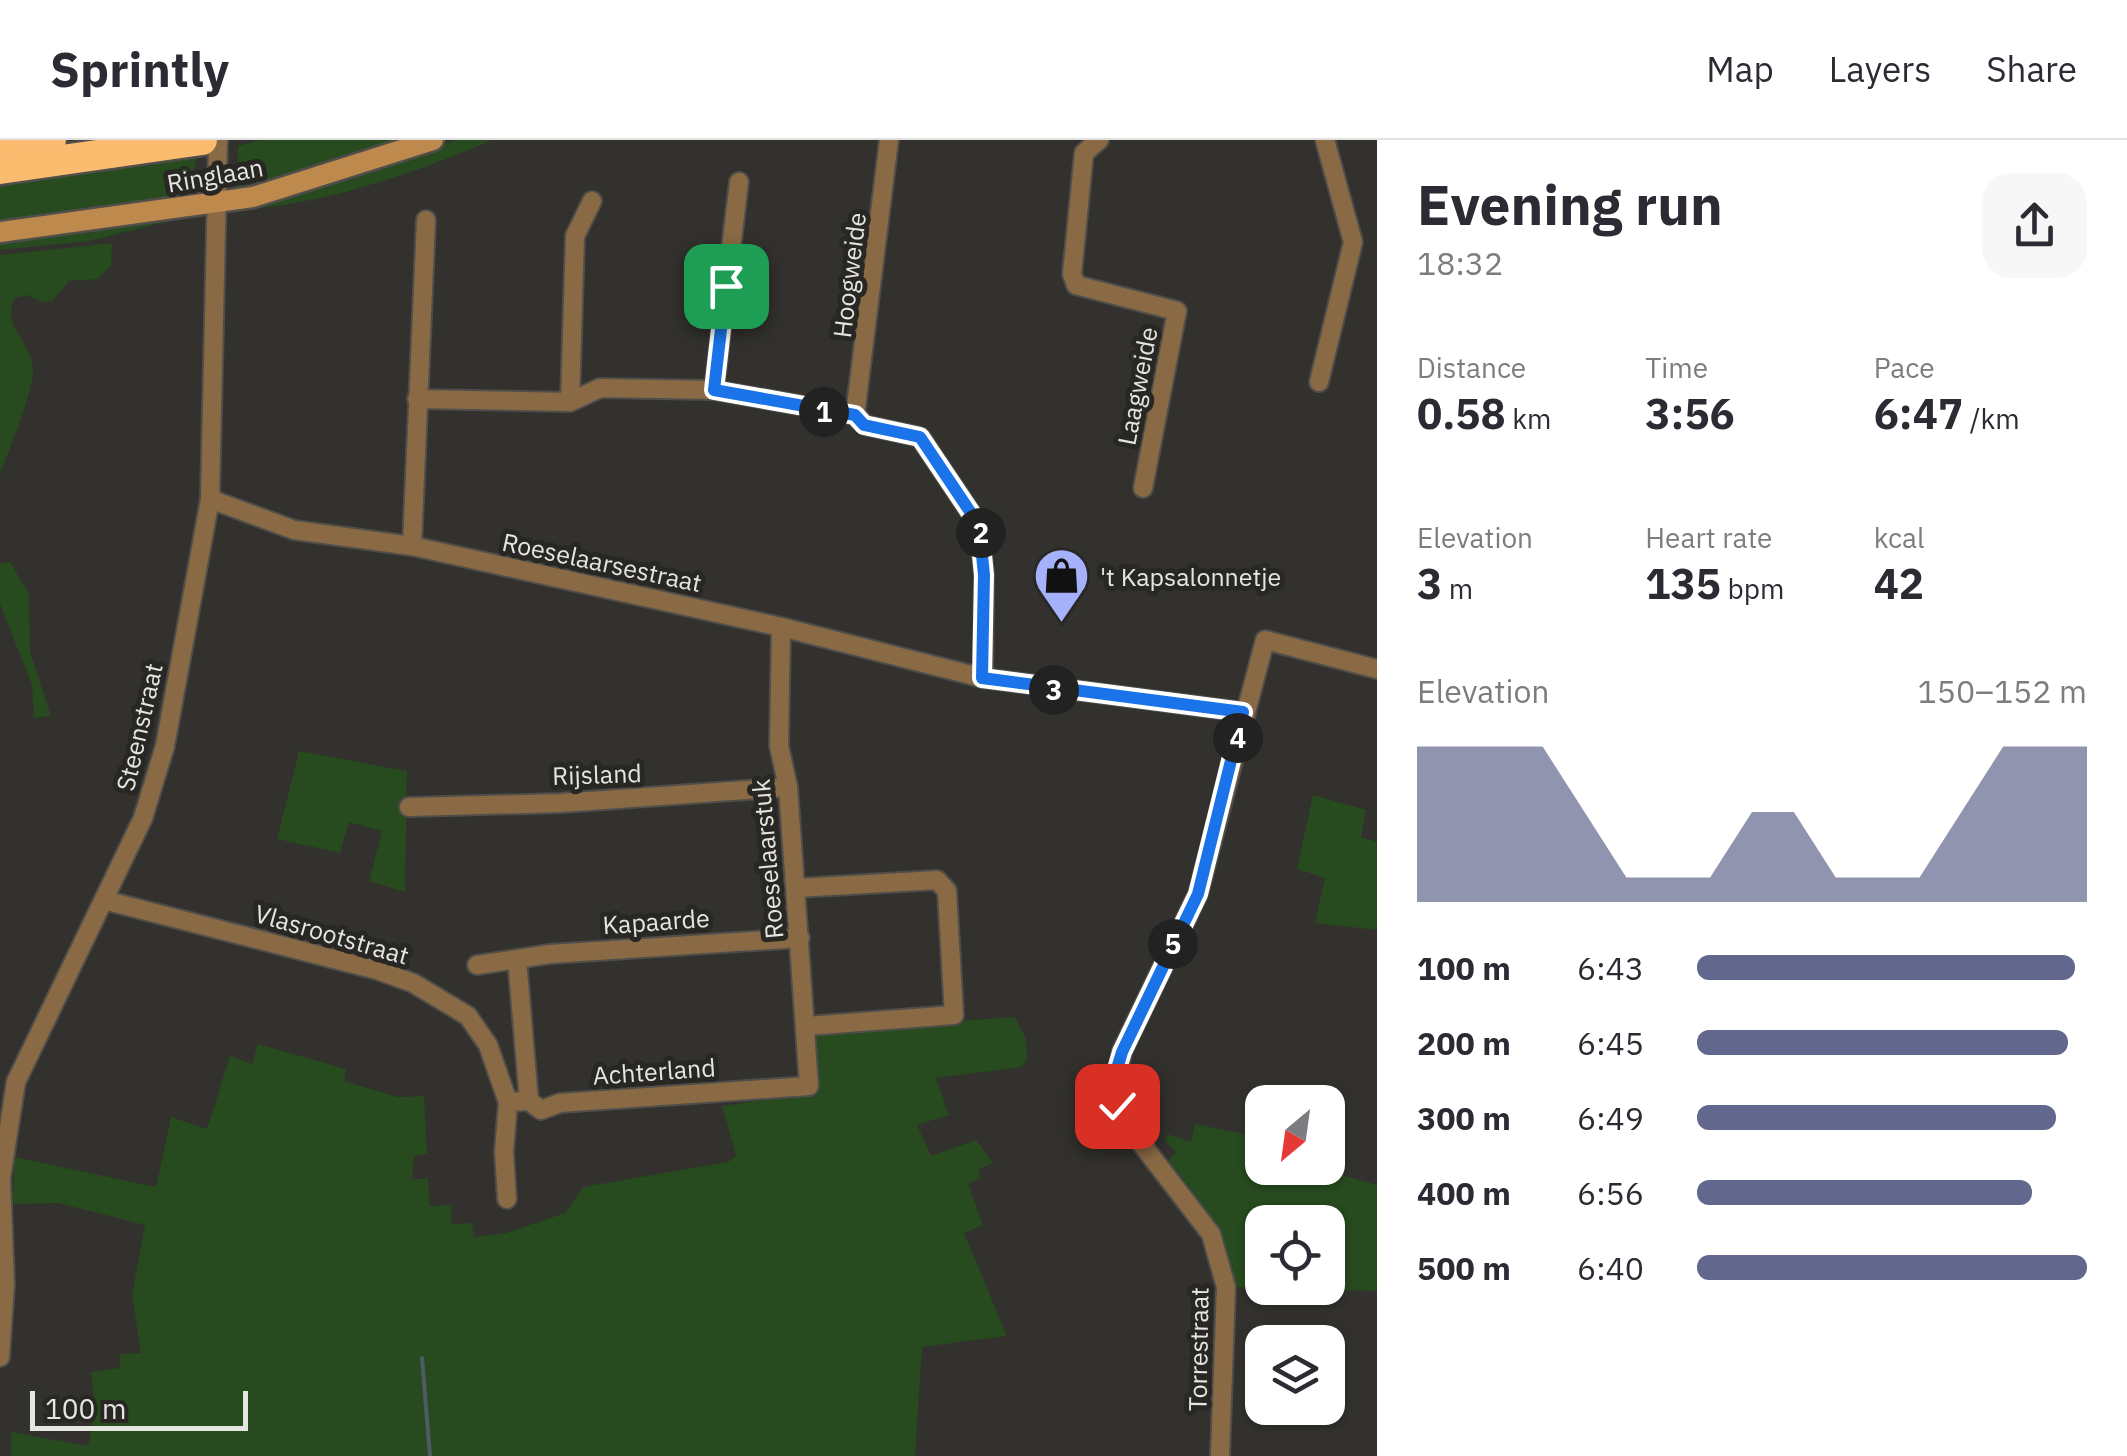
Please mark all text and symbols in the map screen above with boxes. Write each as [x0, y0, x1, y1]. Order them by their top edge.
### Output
text: Sprintly [50, 38, 229, 100]
text: Map [1706, 46, 1774, 92]
text: Layers [1829, 46, 1931, 92]
text: Share [1986, 46, 2077, 92]
street label: Ringlaan [164, 150, 266, 200]
text: Evening run [1417, 169, 1723, 240]
button: share [1982, 173, 2087, 278]
street label: Hoogweide [825, 210, 873, 340]
text: 18:32 [1417, 242, 1503, 284]
pin [684, 244, 769, 329]
icon: arrive [699, 259, 754, 314]
street label: Laagweide [1109, 324, 1165, 448]
text: Distance [1417, 349, 1526, 386]
text: Time [1645, 349, 1708, 386]
text: Pace [1874, 349, 1935, 386]
text: 0.58 [1417, 386, 1506, 441]
text: 3:56 [1645, 386, 1735, 441]
text: 6:47 [1874, 386, 1963, 441]
pin: 1 [799, 387, 849, 437]
text: 1 [816, 393, 832, 430]
text: km [1506, 400, 1551, 437]
text: /km [1963, 400, 2020, 437]
pin: 2 [956, 508, 1006, 558]
text: 2 [973, 514, 989, 551]
text: Elevation [1417, 519, 1533, 556]
text: Heart rate [1645, 519, 1772, 556]
text: kcal [1874, 519, 1925, 556]
street label: Roeselaarsestraat [499, 525, 705, 599]
shop icon: 't Kapsalonnetje [1031, 546, 1091, 625]
text: 3 [1417, 556, 1442, 611]
text: 135 [1645, 556, 1721, 611]
text: 42 [1874, 556, 1924, 611]
place label: 't Kapsalonnetje [1100, 560, 1281, 593]
text: m [1442, 570, 1473, 607]
text: bpm [1721, 570, 1784, 607]
street label: Steenstraat [108, 660, 170, 794]
pin: 3 [1029, 665, 1079, 715]
text: Elevation [1417, 670, 1550, 712]
text: 150–152 m [1917, 670, 2087, 712]
text: 3 [1046, 671, 1062, 708]
pin: 4 [1213, 713, 1263, 763]
text: 4 [1230, 719, 1246, 756]
street label: Rijsland [552, 756, 642, 792]
street label: Roeselaarstuk [744, 778, 790, 940]
street label: Vlasrootstraat [251, 896, 413, 972]
street label: Kapaarde [601, 901, 711, 941]
pin: 5 [1148, 919, 1198, 969]
text: 5 [1165, 925, 1181, 962]
text: 100 m [1417, 947, 1511, 989]
text: 6:43 [1577, 947, 1644, 989]
text: 200 m [1417, 1022, 1511, 1064]
text: 6:45 [1577, 1022, 1644, 1064]
street label: Achterland [591, 1050, 717, 1092]
pin [1075, 1064, 1160, 1149]
icon: check [1090, 1079, 1145, 1134]
north arrow [1245, 1085, 1345, 1185]
map controls [1245, 1085, 1345, 1425]
text: 300 m [1417, 1097, 1511, 1139]
text: 6:49 [1577, 1097, 1644, 1139]
text: 400 m [1417, 1172, 1511, 1214]
text: 6:56 [1577, 1172, 1644, 1214]
button: locate [1245, 1205, 1345, 1305]
text: 500 m [1417, 1247, 1511, 1289]
text: 6:40 [1577, 1247, 1644, 1289]
street label: Torrestraat [1180, 1287, 1216, 1411]
button: layers [1245, 1325, 1345, 1425]
scale bar [30, 1386, 248, 1430]
text: 100 m [45, 1390, 126, 1427]

